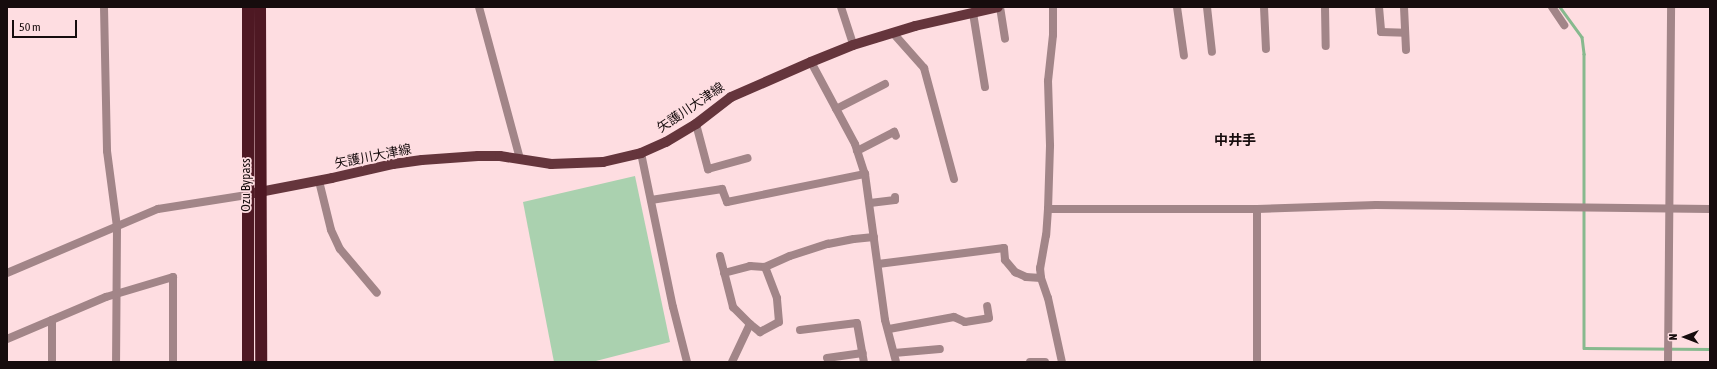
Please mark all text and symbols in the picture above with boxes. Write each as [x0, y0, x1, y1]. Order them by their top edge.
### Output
scale bar [14, 12, 79, 38]
text: 50 m [19, 20, 41, 34]
street label: 矢護川大津線 [654, 80, 728, 136]
district label: 中井手 [1214, 132, 1256, 148]
street label: 矢護川大津線 [333, 142, 413, 172]
street label: Ozu Bypass [238, 158, 254, 212]
north arrow [1665, 317, 1705, 357]
text: N [1667, 334, 1679, 340]

